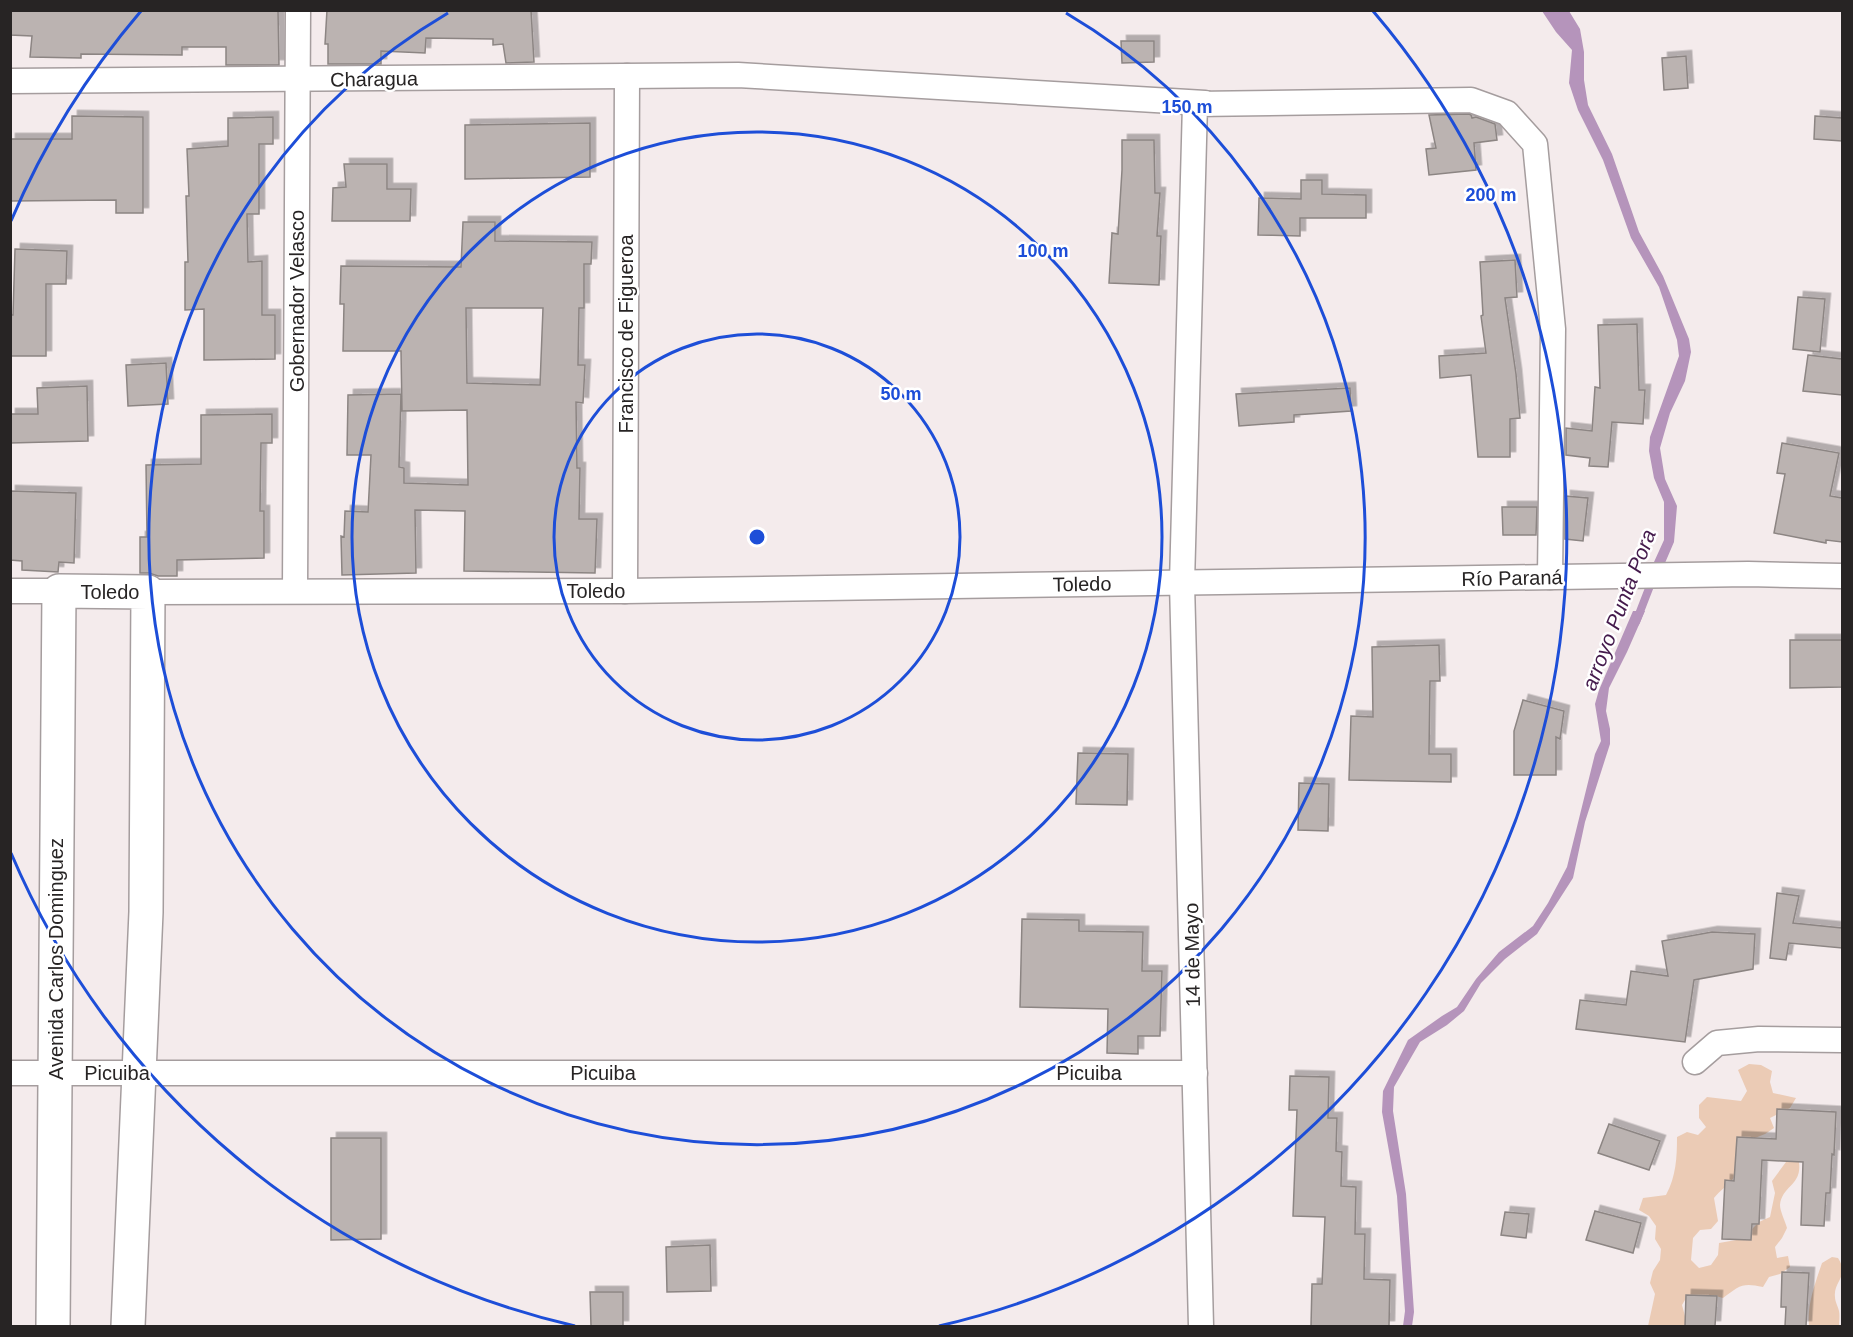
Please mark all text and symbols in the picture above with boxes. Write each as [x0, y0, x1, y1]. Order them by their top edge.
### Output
street label: Charagua [330, 67, 419, 91]
text: 150 m [1161, 97, 1213, 117]
text: 200 m [1465, 185, 1517, 205]
street label: Gobernador Velasco [286, 210, 308, 392]
street label: Francisco de Figueroa [615, 234, 637, 433]
text: 100 m [1017, 241, 1069, 261]
text: 50 m [880, 384, 922, 404]
water label: arroyo Punta Pora [1577, 526, 1660, 694]
centre of rings [747, 527, 767, 547]
street label: Río Paraná [1461, 566, 1564, 590]
street label: Toledo [1052, 572, 1112, 596]
street label: Toledo [567, 580, 625, 602]
street label: Toledo [81, 581, 139, 603]
street label: Avenida Carlos Dominguez [45, 838, 67, 1080]
street label: 14 de Mayo [1180, 903, 1204, 1007]
street label: Picuiba [84, 1062, 151, 1084]
street label: Picuiba [570, 1062, 637, 1084]
street label: Picuiba [1056, 1062, 1123, 1084]

